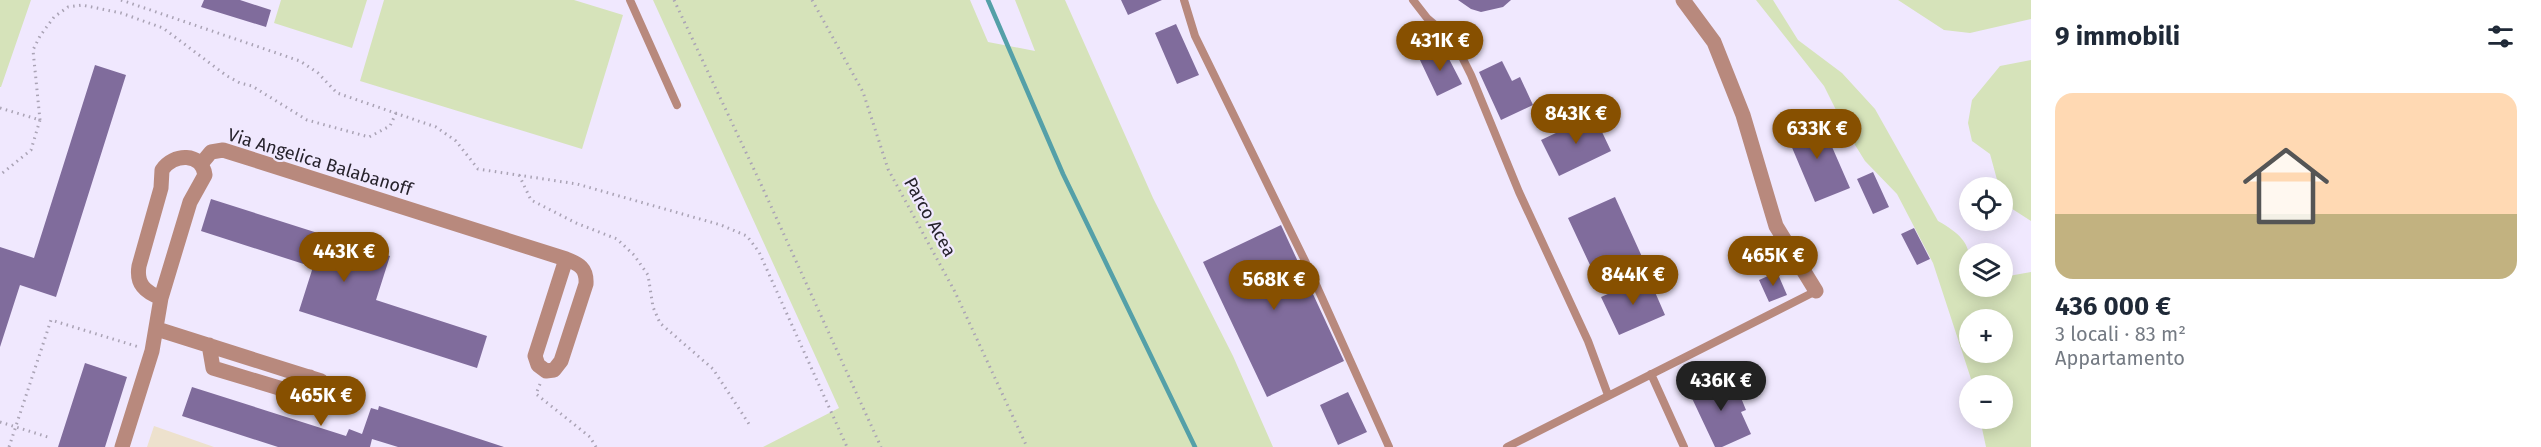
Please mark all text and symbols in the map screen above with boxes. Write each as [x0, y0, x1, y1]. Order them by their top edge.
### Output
icon: filters [2484, 20, 2517, 53]
pin: 431K € [1391, 21, 1489, 72]
text: 9 immobili [2055, 21, 2180, 52]
text: 431K € [1410, 28, 1470, 52]
pin: 843K € [1527, 94, 1625, 145]
text: 843K € [1545, 101, 1607, 125]
pin: 633K € [1768, 109, 1866, 160]
text: 633K € [1786, 116, 1848, 140]
street label: Via Angelica Balabanoff [225, 123, 417, 201]
icon: home [2232, 132, 2340, 240]
street label: Parco Acea [899, 174, 961, 260]
map controls [1959, 177, 2013, 429]
button: locate [1959, 177, 2013, 231]
pin: 443K € [295, 232, 393, 283]
pin: 465K € [1724, 236, 1822, 287]
text: 443K € [313, 239, 375, 263]
text: 465K € [1742, 243, 1804, 267]
button: layers [1959, 243, 2013, 297]
pin: 844K € [1584, 255, 1682, 306]
pin: 568K € [1225, 260, 1323, 311]
text: 844K € [1601, 262, 1665, 286]
text: 568K € [1243, 267, 1305, 291]
text: 436 000 € [2055, 291, 2171, 322]
button: + [1959, 309, 2013, 363]
text: 3 locali · 83 m² [2055, 322, 2186, 346]
text: Appartamento [2055, 346, 2185, 370]
pin: 436K € [1672, 361, 1770, 412]
text: 436K € [1690, 368, 1752, 392]
button: − [1959, 375, 2013, 429]
pin: 465K € [272, 376, 370, 427]
text: 465K € [290, 383, 352, 407]

